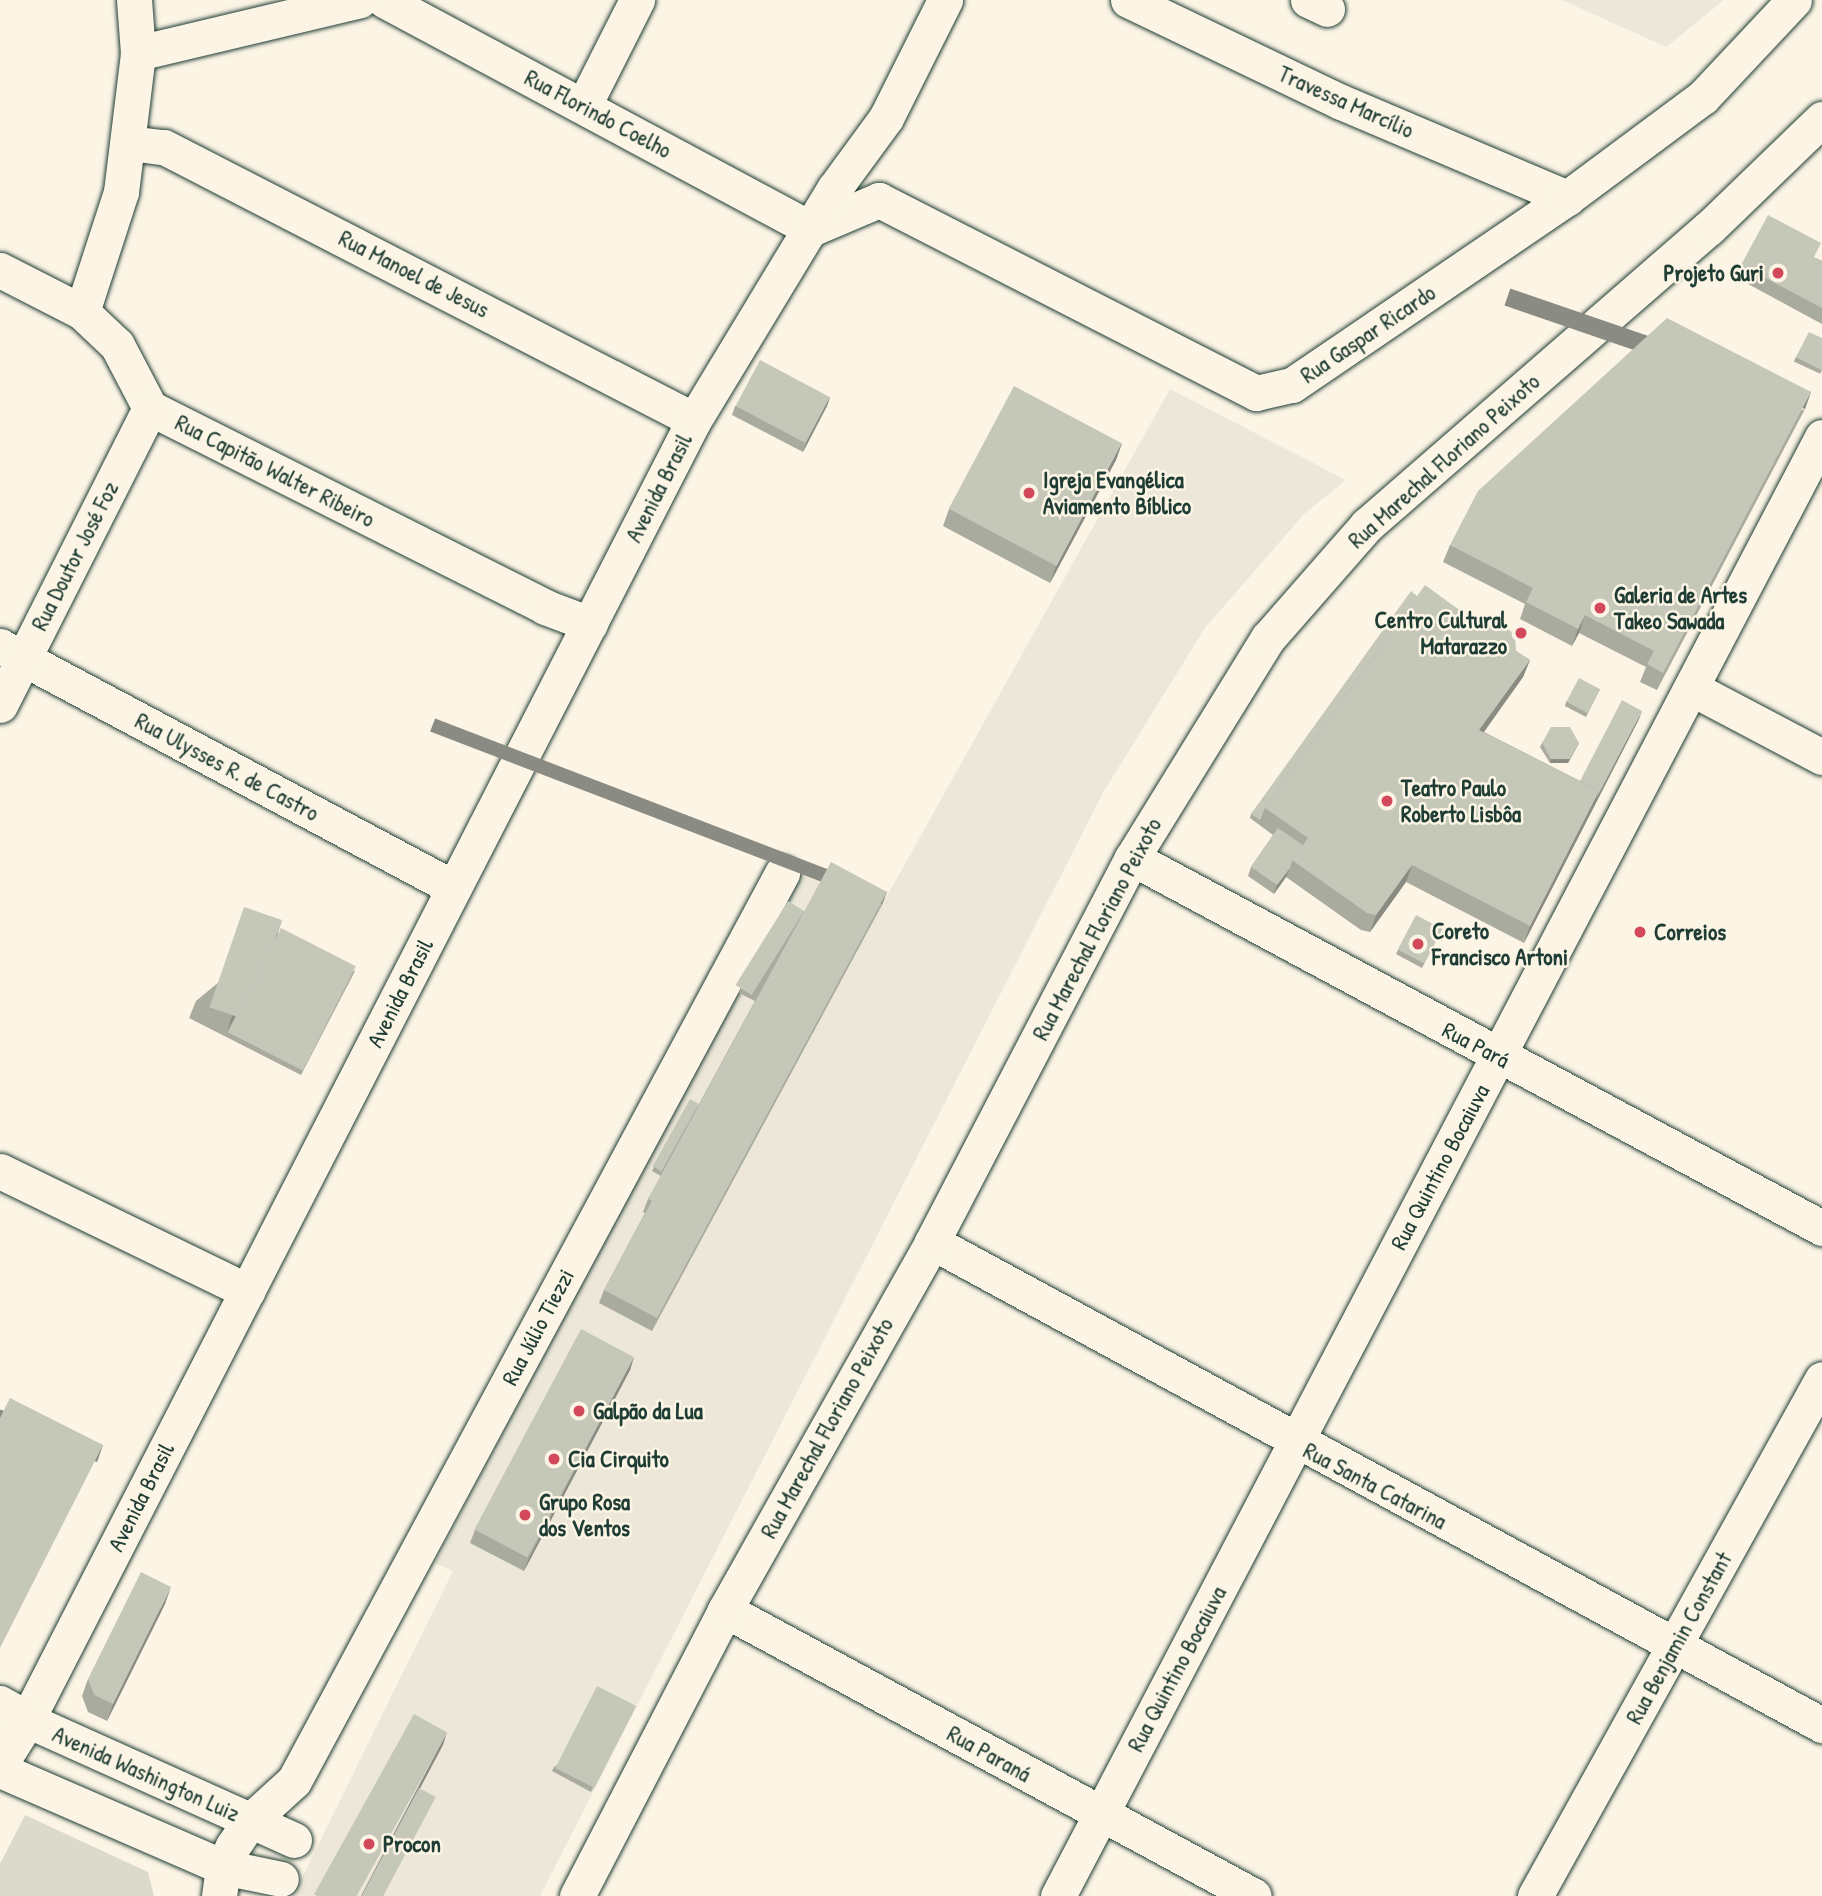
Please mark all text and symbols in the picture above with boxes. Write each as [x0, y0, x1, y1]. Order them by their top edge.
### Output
street label: Travessa Marcílio [1274, 60, 1418, 144]
street label: Rua Florindo Coelho [520, 64, 676, 164]
street label: Rua Manoel de Jesus [334, 224, 494, 324]
place label: Projeto Guri [1664, 259, 1764, 287]
marker: Projeto Guri [1770, 265, 1786, 281]
street label: Rua Gaspar Ricardo [1295, 279, 1441, 389]
street label: Rua Marechal Floriano Peixoto [1343, 368, 1545, 554]
street label: Rua Capitão Walter Ribeiro [171, 409, 379, 533]
street label: Avenida Brasil [620, 429, 698, 547]
place label: Igreja Evangélica Aviamento Bíblico [1043, 466, 1191, 520]
street label: Rua Doutor José Foz [26, 477, 124, 635]
marker: Igreja Evangélica Aviamento Bíblico [1021, 485, 1037, 501]
place label: Galeria de Artes Takeo Sawada [1614, 581, 1747, 635]
marker: Galeria de Artes Takeo Sawada [1592, 600, 1608, 616]
place label: Centro Cultural Matarazzo [1374, 606, 1507, 660]
marker: Centro Cultural Matarazzo [1513, 625, 1529, 641]
street label: Rua Ulysses R. de Castro [130, 707, 324, 827]
place label: Teatro Paulo Roberto Lisbôa [1401, 774, 1521, 828]
marker: Teatro Paulo Roberto Lisbôa [1379, 793, 1395, 809]
street label: Rua Marechal Floriano Peixoto [1027, 813, 1167, 1045]
place label: Coreto Francisco Artoni [1432, 917, 1568, 971]
place label: Correios [1654, 918, 1726, 946]
marker: Correios [1632, 924, 1648, 940]
street label: Avenida Brasil [361, 934, 439, 1052]
marker: Coreto Francisco Artoni [1410, 936, 1426, 952]
street label: Rua Pará [1438, 1016, 1514, 1074]
street label: Rua Quintino Bocaiuva [1385, 1080, 1495, 1254]
street label: Rua Júlio Tiezzi [496, 1264, 580, 1390]
street label: Rua Marechal Floriano Peixoto [755, 1313, 899, 1543]
place label: Galpão da Lua [593, 1397, 703, 1425]
marker: Galpão da Lua [571, 1403, 587, 1419]
street label: Rua Santa Catarina [1299, 1437, 1451, 1535]
street label: Avenida Brasil [102, 1438, 180, 1556]
place label: Cia Cirquito [568, 1445, 669, 1473]
marker: Cia Cirquito [546, 1451, 562, 1467]
place label: Grupo Rosa dos Ventos [539, 1488, 630, 1542]
marker: Grupo Rosa dos Ventos [517, 1507, 533, 1523]
street label: Rua Benjamin Constant [1620, 1547, 1738, 1729]
street label: Rua Quintino Bocaiuva [1122, 1582, 1232, 1756]
street label: Avenida Washington Luiz [48, 1720, 244, 1828]
street label: Rua Paraná [942, 1720, 1036, 1788]
place label: Procon [383, 1830, 441, 1858]
marker: Procon [361, 1836, 377, 1852]

